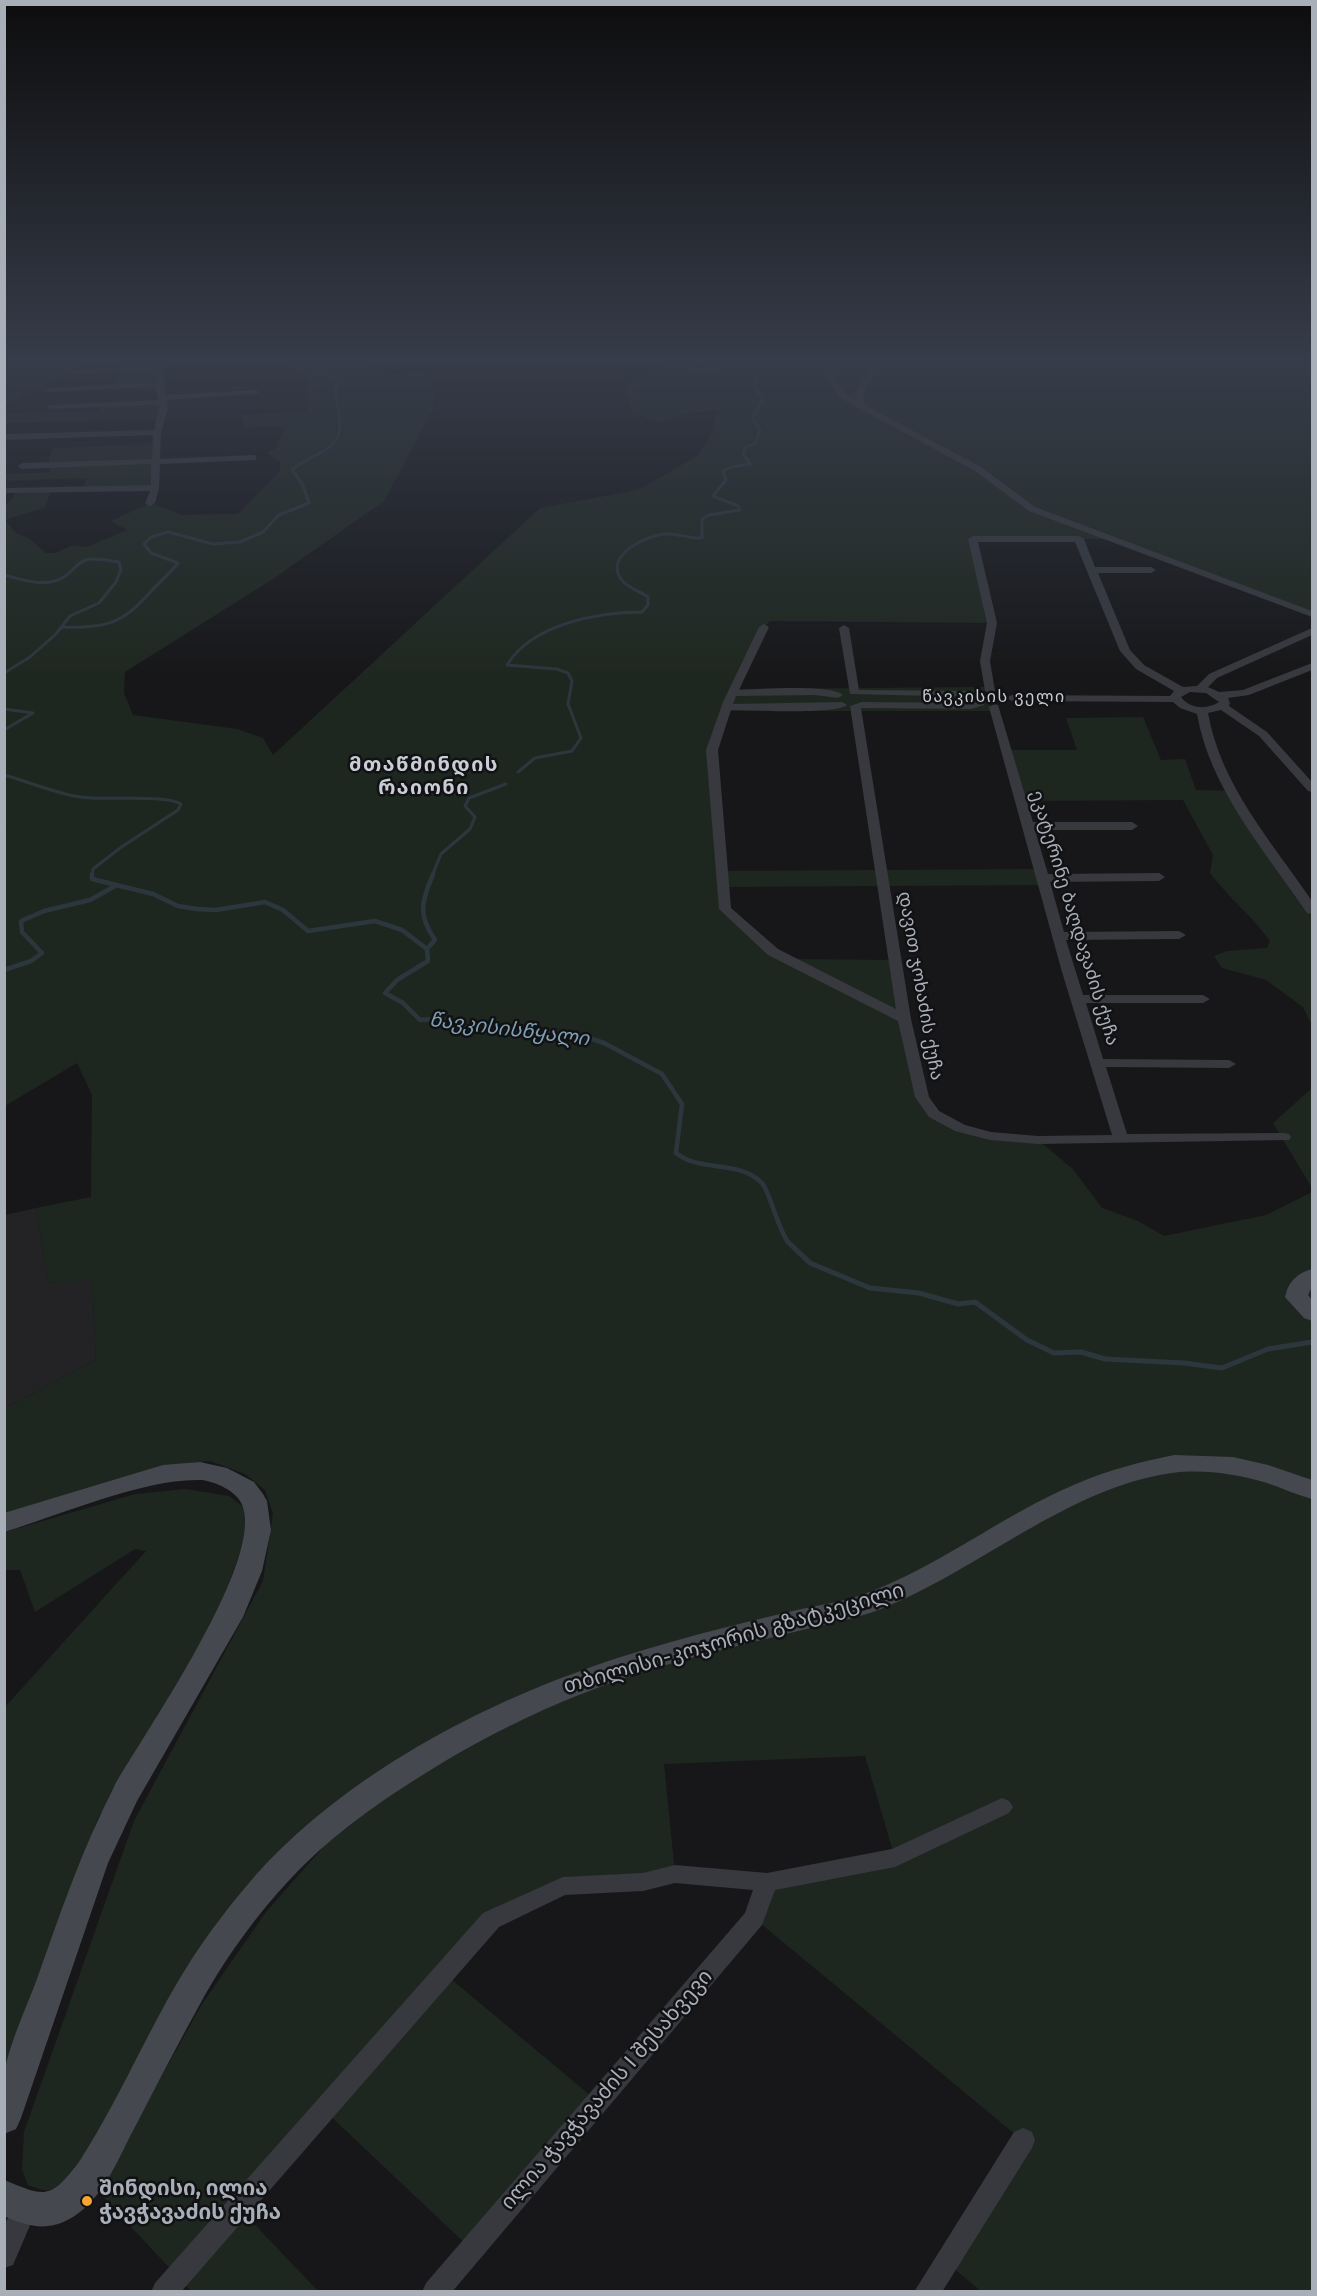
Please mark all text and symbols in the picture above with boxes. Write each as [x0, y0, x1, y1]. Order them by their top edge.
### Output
district label: წავკისის ველი [922, 688, 1066, 708]
district label: მთაწმინდის რაიონი [349, 753, 499, 800]
street label: ეკატერინე ბაღდავაძის ქუჩა [1025, 788, 1123, 1048]
street label: დავით ჯოხაძის ქუჩა [893, 890, 947, 1082]
water label: წავკისისწყალი [428, 1008, 590, 1052]
street label: თბილისი-კოჯორის გზატკეცილი [561, 1578, 907, 1700]
street label: ილია ჭავჭავაძის I შესახვევი [496, 1965, 718, 2215]
place label: შინდისი, ილია ჭავჭავაძის ქუჩა [99, 2176, 281, 2226]
marker: შინდისი, ილია ჭავჭავაძის ქუჩა [80, 2194, 94, 2208]

